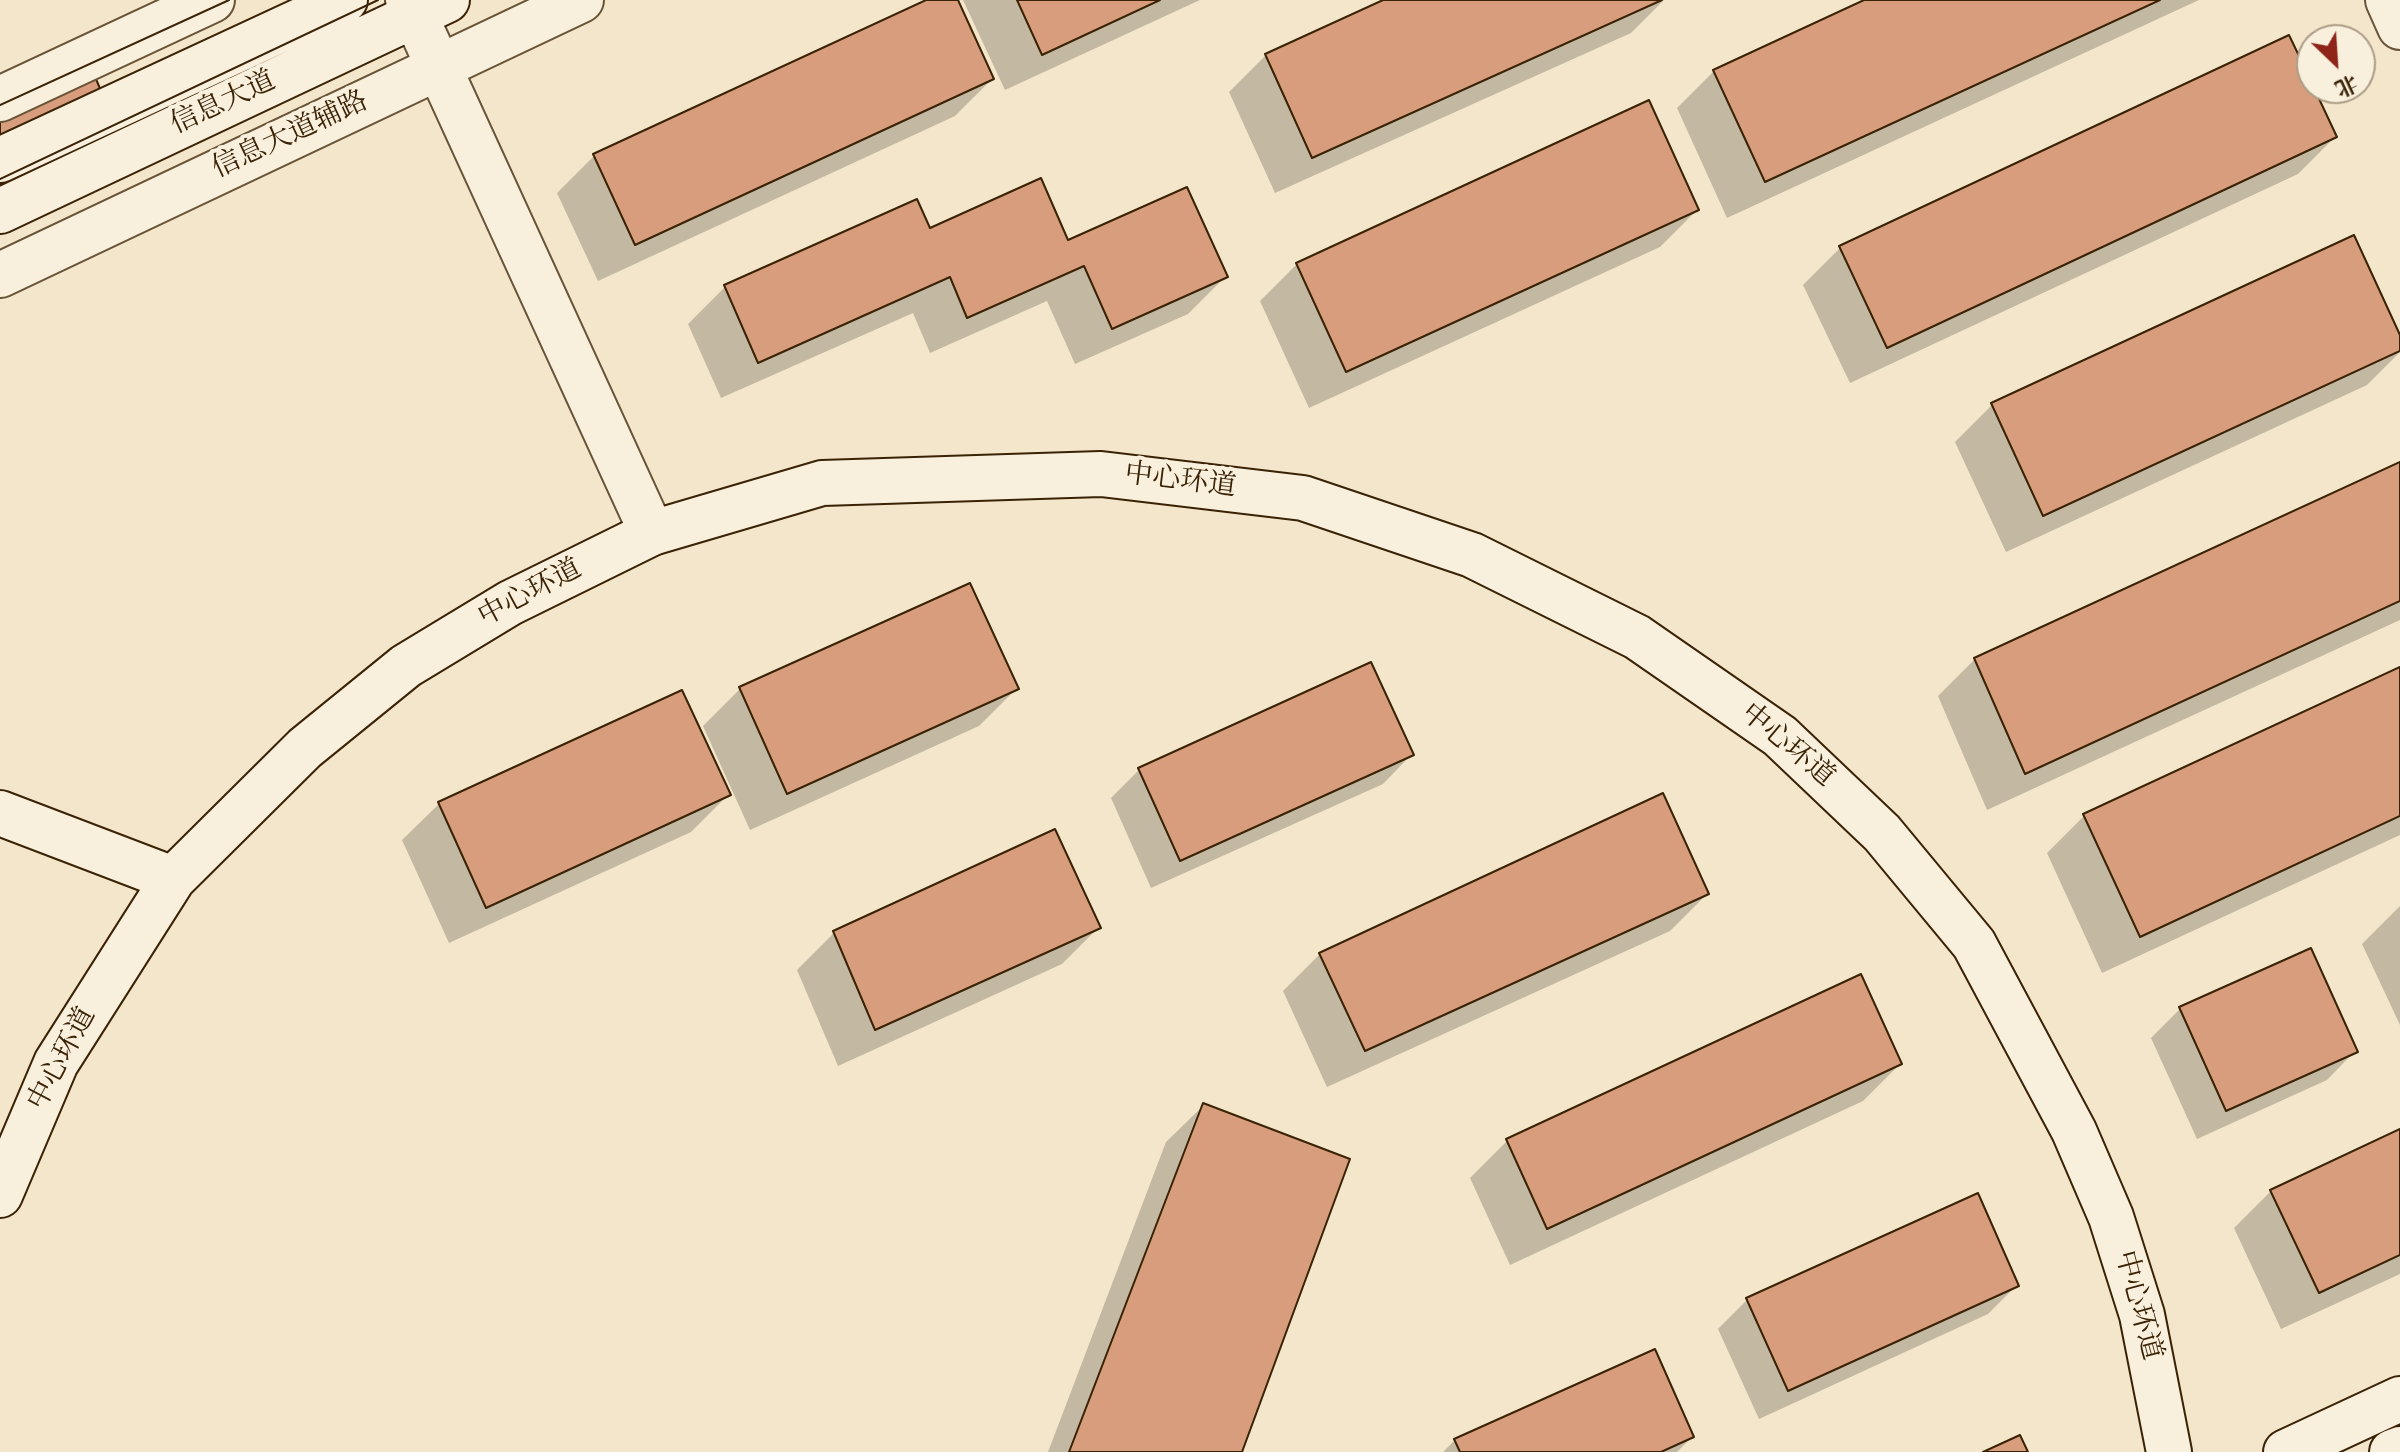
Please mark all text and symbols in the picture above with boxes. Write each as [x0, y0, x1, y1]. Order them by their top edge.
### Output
north arrow [2296, 24, 2376, 104]
street label: 信息大道 [166, 66, 282, 144]
text: 北 [2329, 66, 2362, 103]
street label: 信息大道辅路 [208, 86, 374, 188]
street label: 中心环道 [1122, 460, 1238, 506]
street label: 中心环道 [474, 554, 588, 636]
street label: 中心环道 [1732, 698, 1840, 796]
street label: 中心环道 [23, 1003, 105, 1117]
street label: 中心环道 [2105, 1248, 2167, 1364]

